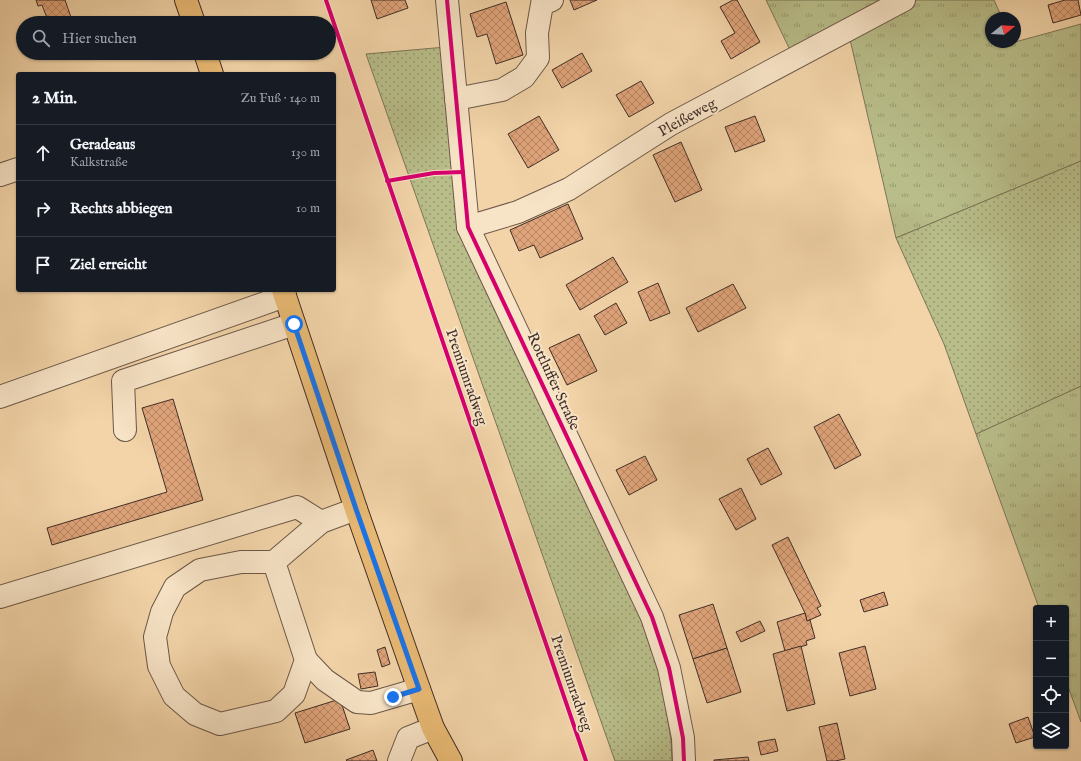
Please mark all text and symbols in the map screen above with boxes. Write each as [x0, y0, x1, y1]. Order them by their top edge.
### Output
north arrow [985, 12, 1021, 48]
search box [16, 16, 336, 60]
icon: search [30, 27, 52, 49]
text: Hier suchen [62, 29, 137, 48]
text: 2 Min. [32, 88, 77, 109]
text: Zu Fuß · 140 m [241, 90, 320, 107]
street label: Pleißeweg [655, 93, 720, 141]
text: Geradeaus [70, 135, 135, 154]
icon: ahead [32, 142, 54, 164]
text: 130 m [291, 144, 320, 161]
text: Kalkstraße [70, 154, 128, 171]
icon: right [32, 198, 54, 220]
text: Rechts abbiegen [70, 199, 173, 218]
text: 10 m [296, 200, 320, 217]
icon: arrive [32, 254, 54, 276]
text: Ziel erreicht [70, 255, 147, 274]
route start [285, 315, 303, 333]
street label: Premiumradweg [441, 327, 492, 429]
street label: Rottluffer Straße [523, 329, 585, 433]
map controls [1033, 605, 1069, 749]
button: + [1033, 605, 1069, 641]
street label: Premiumradweg [546, 633, 597, 735]
button: − [1033, 641, 1069, 677]
button: locate [1033, 677, 1069, 713]
route end [384, 688, 402, 706]
button: layers [1033, 713, 1069, 749]

